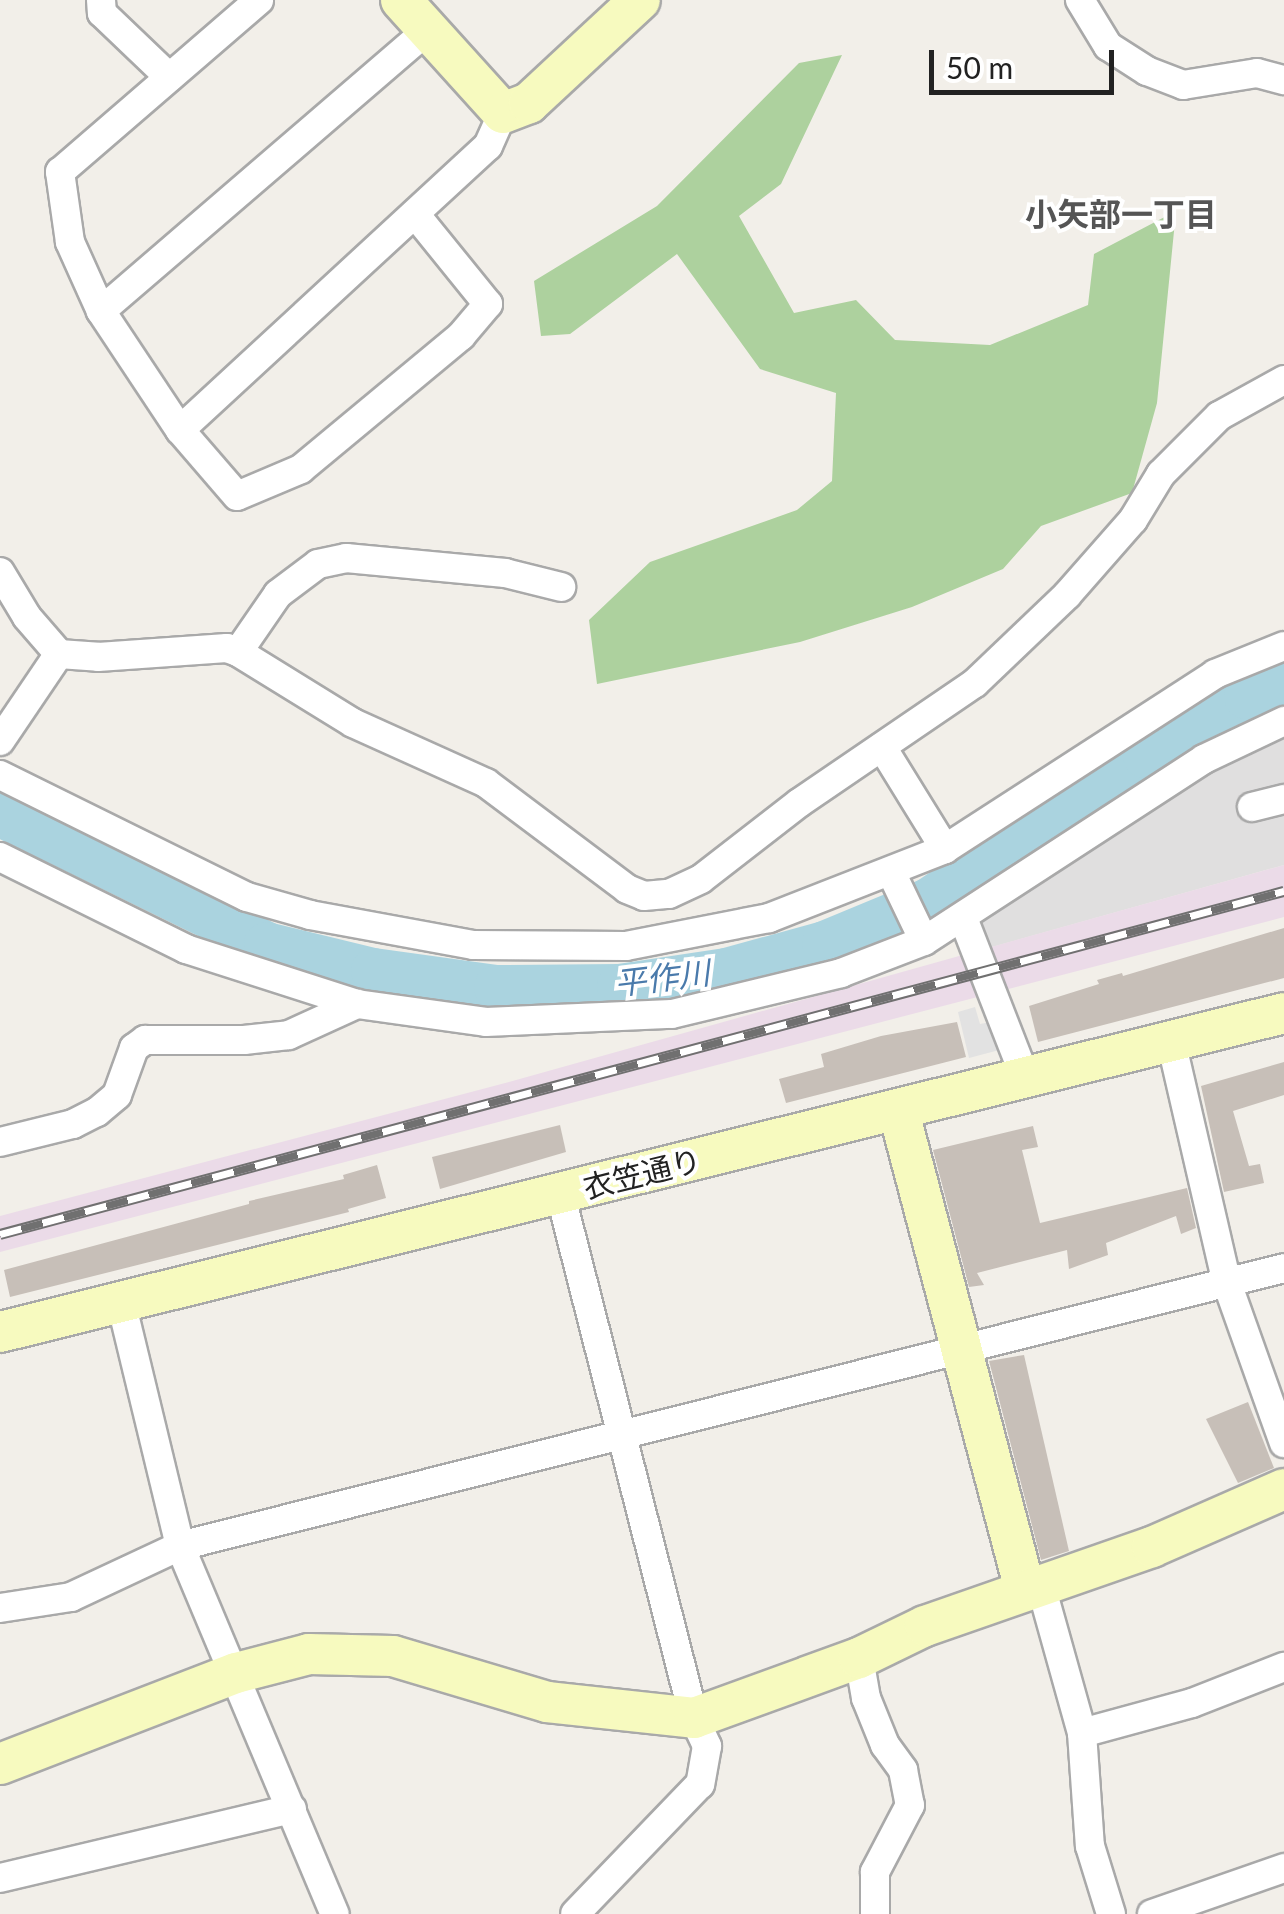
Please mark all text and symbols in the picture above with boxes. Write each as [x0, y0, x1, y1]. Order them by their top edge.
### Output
scale bar [934, 30, 1119, 92]
text: 50 m [946, 49, 1013, 85]
district label: 小矢部一丁目 [1025, 195, 1217, 233]
water label: 平作川 [612, 953, 712, 1003]
street label: 衣笠通り [579, 1141, 705, 1205]

